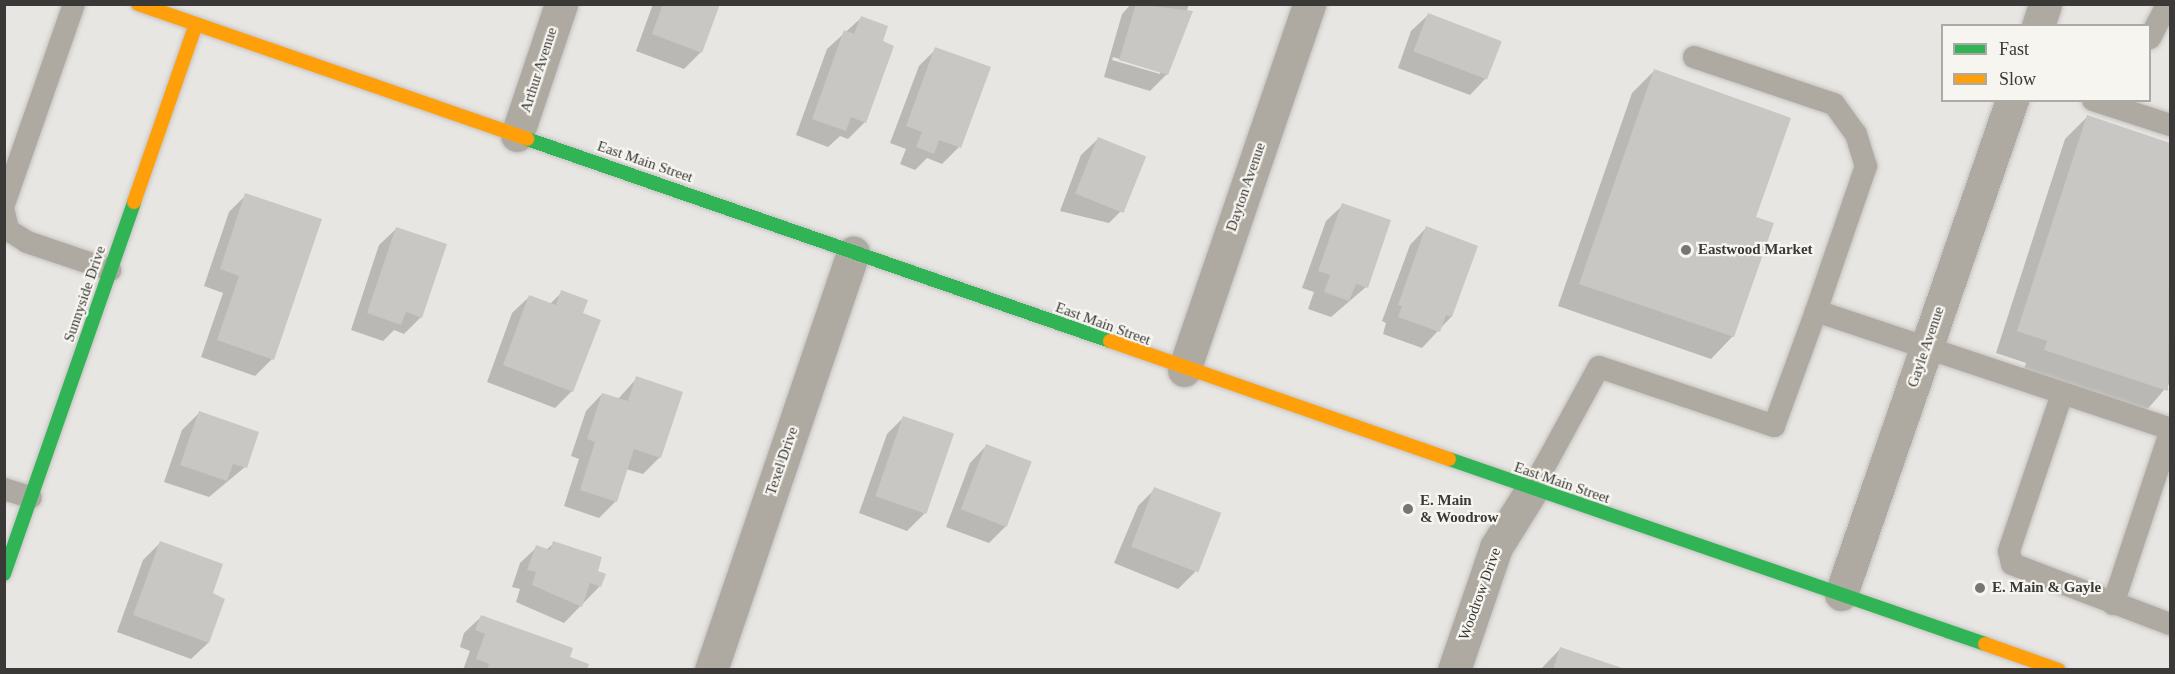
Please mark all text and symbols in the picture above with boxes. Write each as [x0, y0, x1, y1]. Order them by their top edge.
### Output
legend [1941, 24, 2151, 102]
street label: Arthur Avenue [517, 25, 561, 115]
text: Fast [1999, 39, 2029, 59]
text: Slow [1999, 69, 2036, 89]
street label: East Main Street [595, 137, 695, 187]
street label: Dayton Avenue [1222, 140, 1270, 234]
place label: Eastwood Market [1698, 241, 1813, 259]
marker: Eastwood Market [1679, 243, 1693, 257]
street label: Sunnyside Drive [60, 244, 110, 344]
street label: East Main Street [1053, 298, 1153, 350]
street label: Gayle Avenue [1904, 304, 1948, 390]
street label: Texel Drive [762, 425, 802, 497]
street label: East Main Street [1512, 458, 1612, 508]
place label: E. Main & Woodrow [1420, 491, 1498, 526]
marker: E. Main & Woodrow [1401, 502, 1415, 516]
street label: Woodrow Drive [1455, 545, 1505, 643]
place label: E. Main & Gayle [1992, 579, 2101, 597]
marker: E. Main & Gayle [1973, 581, 1987, 595]

